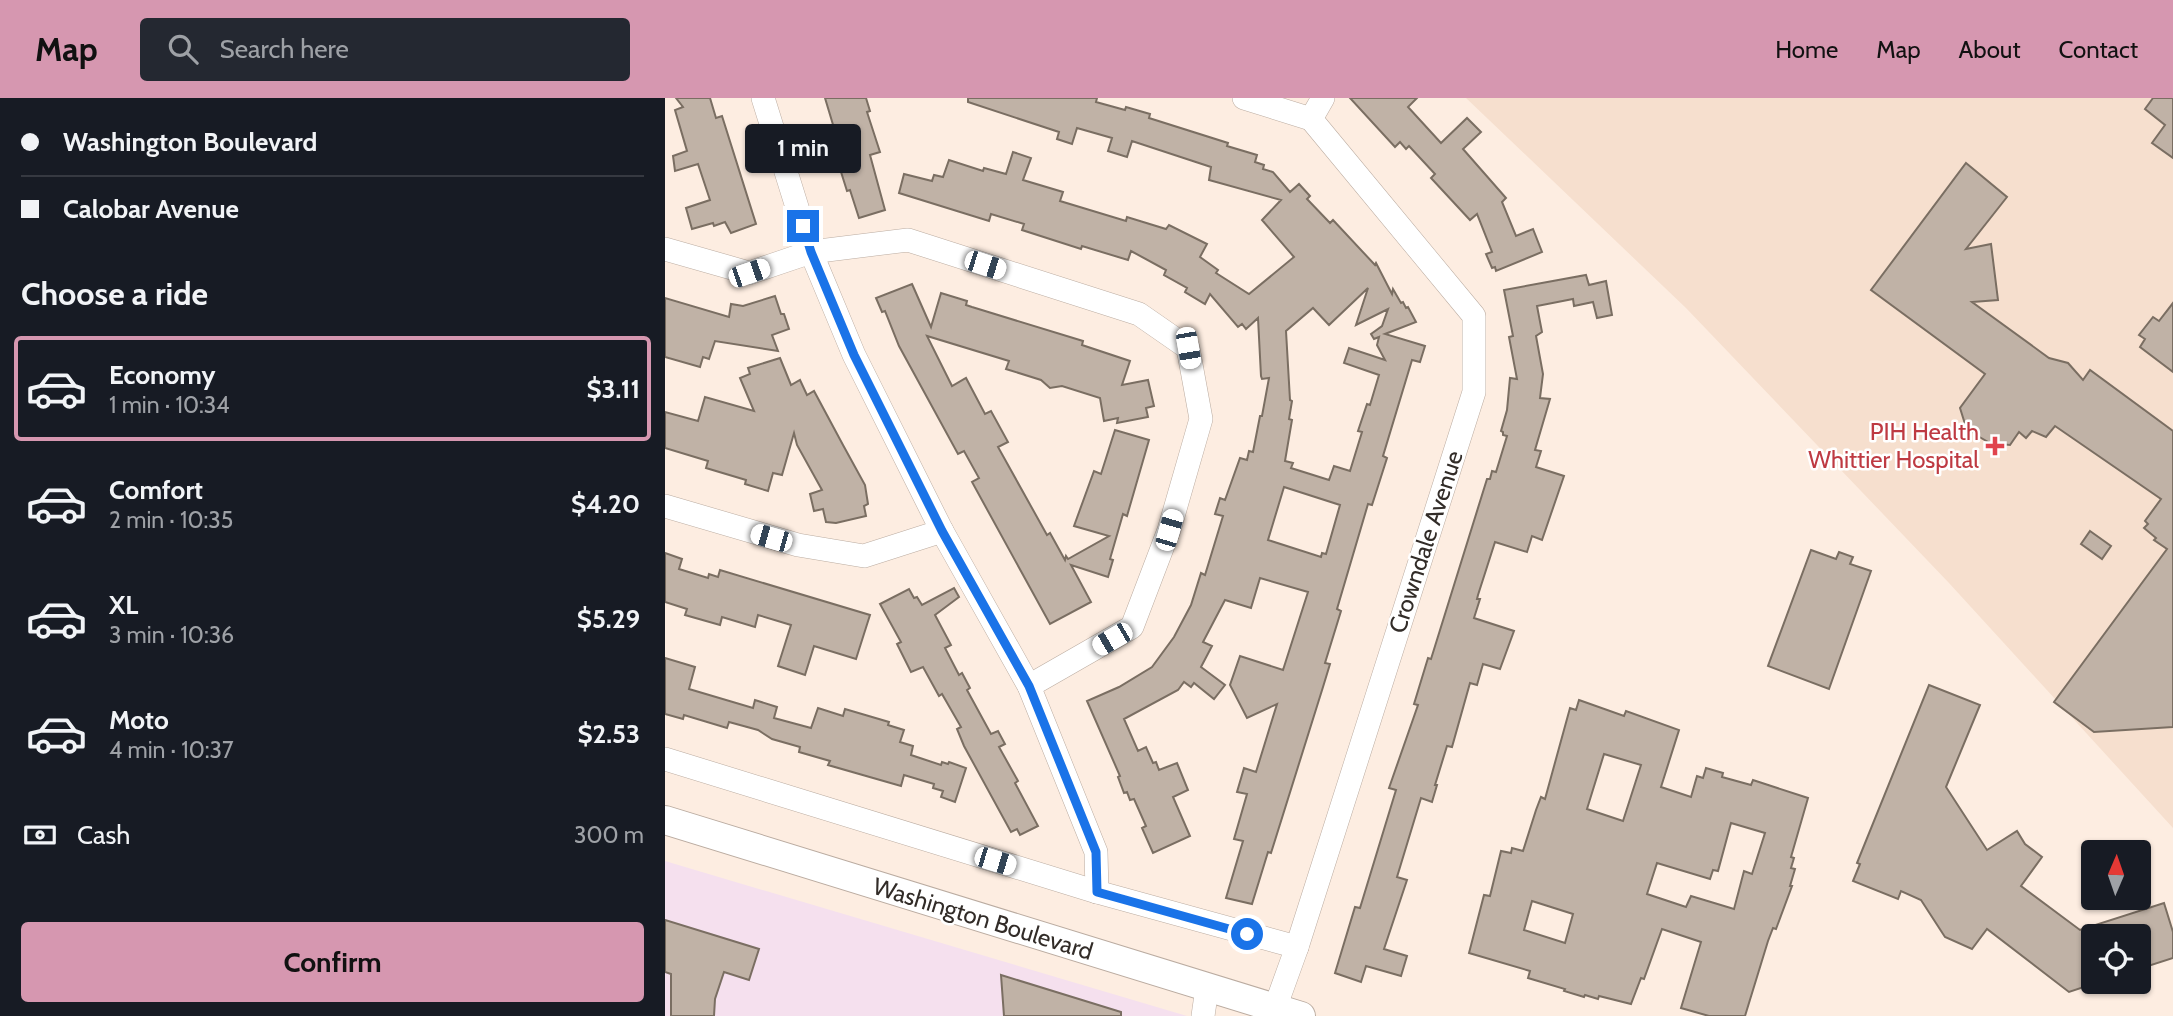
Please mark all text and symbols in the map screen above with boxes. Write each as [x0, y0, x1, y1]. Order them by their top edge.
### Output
search box [140, 18, 630, 81]
text: Map [35, 29, 98, 69]
icon: search [164, 30, 202, 68]
text: Search here [220, 33, 349, 65]
text: Home [1775, 35, 1838, 64]
text: Map [1876, 35, 1921, 64]
text: About [1959, 35, 2021, 64]
text: Contact [2059, 35, 2138, 64]
callout: 1 min [745, 124, 861, 174]
text: Washington Boulevard [63, 126, 317, 158]
text: 1 min [777, 134, 829, 162]
text: Calobar Avenue [63, 193, 239, 225]
route end [787, 210, 819, 242]
car [962, 249, 1009, 281]
car [726, 256, 773, 290]
text: Choose a ride [21, 274, 208, 313]
car [1175, 325, 1202, 371]
icon: car [25, 357, 88, 420]
text: Economy [109, 359, 215, 391]
text: $3.11 [586, 373, 640, 405]
text: 1 min · 10:34 [109, 391, 229, 419]
place label: PIH Health Whittier Hospital [1808, 417, 1979, 474]
marker: PIH Health Whittier Hospital [1985, 436, 2005, 456]
street label: Crowndale Avenue [1382, 447, 1469, 637]
icon: car [25, 472, 88, 535]
text: Comfort [109, 474, 203, 506]
text: $4.20 [571, 488, 640, 520]
text: 2 min · 10:35 [109, 506, 233, 534]
car [1154, 507, 1185, 553]
car [748, 522, 795, 554]
icon: car [25, 587, 88, 650]
text: XL [109, 589, 138, 621]
text: $5.29 [577, 603, 640, 635]
car [1089, 619, 1136, 659]
text: 3 min · 10:36 [109, 621, 234, 649]
icon: car [25, 702, 88, 765]
text: Moto [109, 704, 169, 736]
text: $2.53 [577, 718, 640, 750]
text: 4 min · 10:37 [109, 736, 234, 764]
icon: cash [21, 816, 59, 854]
text: Cash [77, 819, 130, 851]
text: 300 m [574, 821, 644, 849]
north arrow [2081, 840, 2151, 910]
map controls [2081, 840, 2151, 994]
car [972, 845, 1019, 877]
street label: Washington Boulevard [870, 871, 1097, 966]
route start [1231, 918, 1263, 950]
button: Confirm [21, 922, 644, 1002]
button: locate [2081, 924, 2151, 994]

